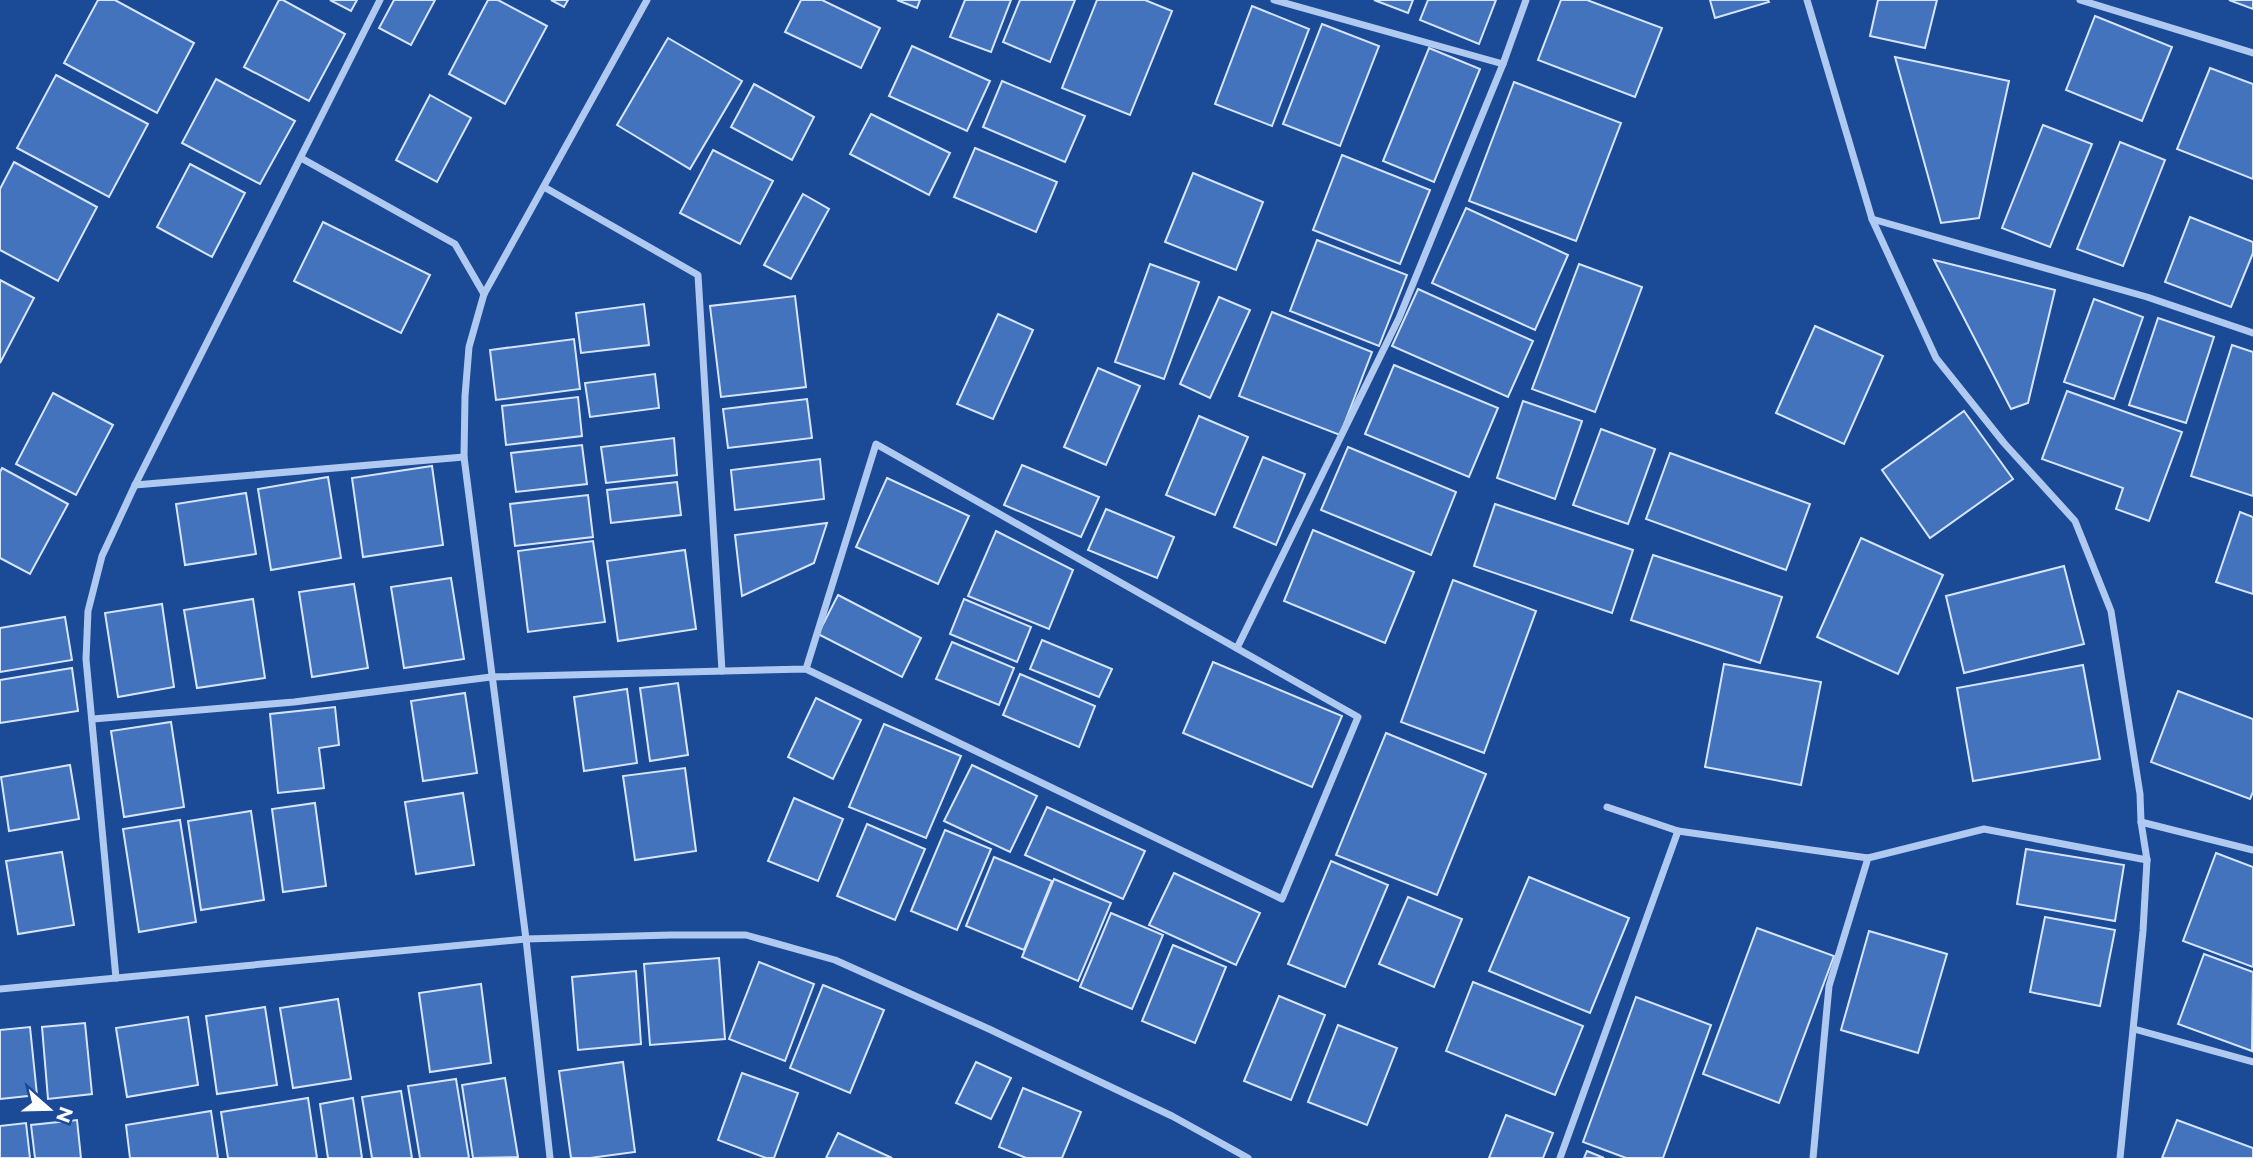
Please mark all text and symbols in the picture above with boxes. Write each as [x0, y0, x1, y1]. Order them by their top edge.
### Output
north arrow [14, 1074, 84, 1144]
text: N [51, 1103, 78, 1126]

